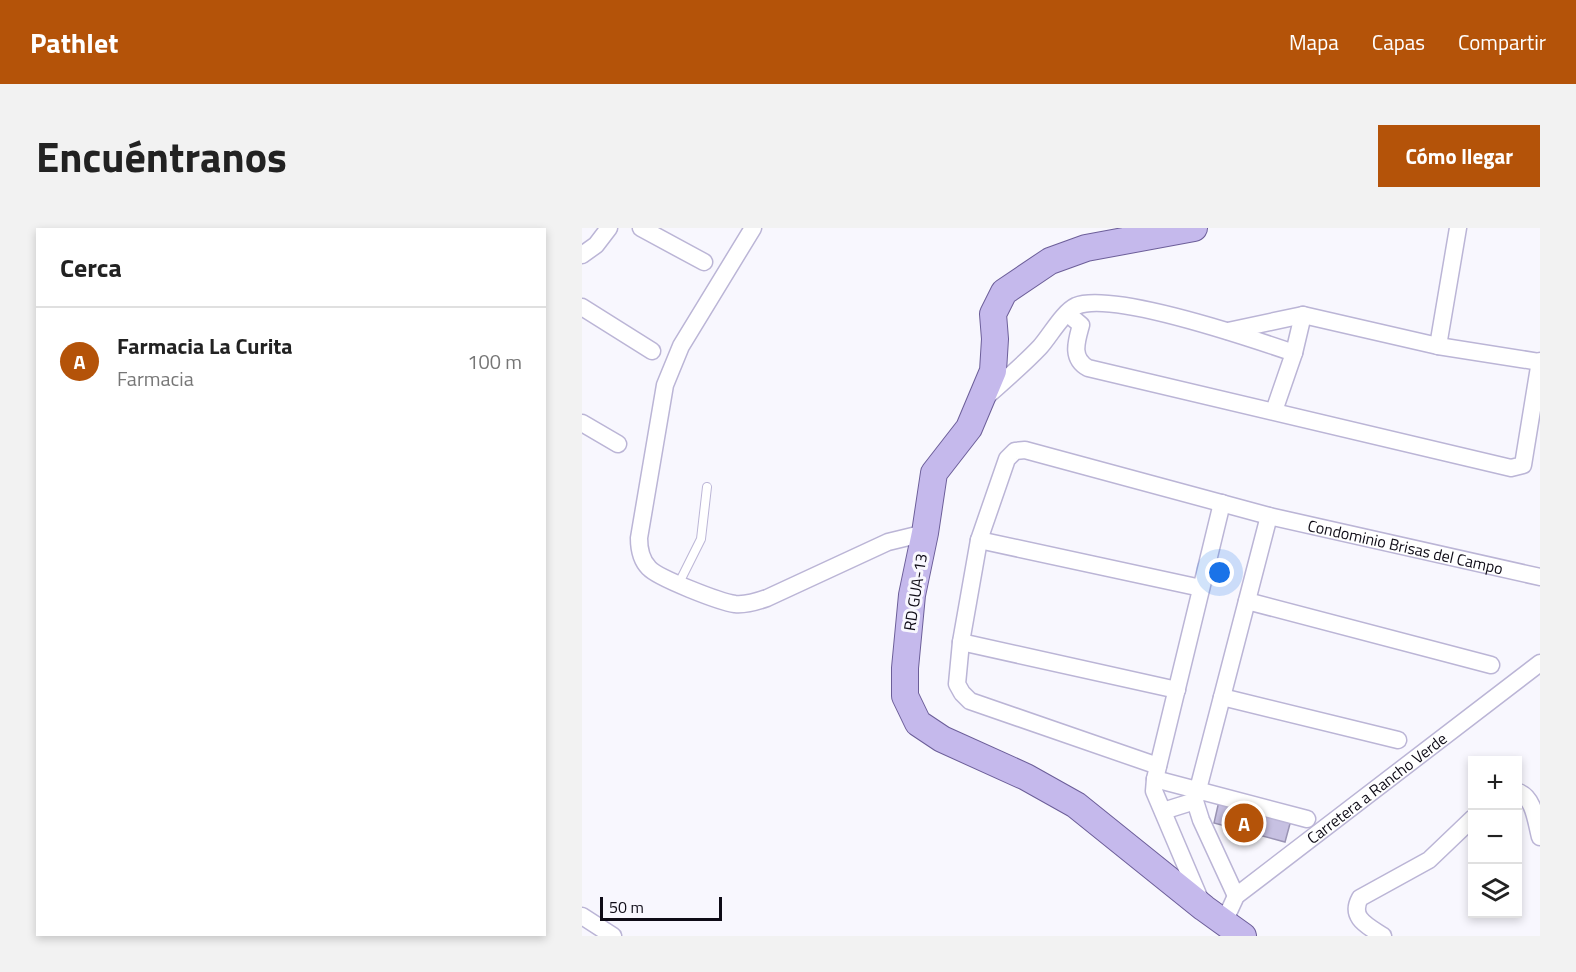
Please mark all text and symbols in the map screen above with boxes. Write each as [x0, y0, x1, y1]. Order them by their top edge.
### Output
text: Pathlet [30, 21, 118, 64]
text: Mapa [1289, 26, 1339, 58]
text: Capas [1372, 26, 1425, 58]
text: Compartir [1458, 26, 1546, 58]
text: Encuéntranos [36, 124, 287, 188]
button: Cómo llegar [1378, 125, 1540, 187]
text: Cerca [60, 248, 122, 287]
text: Farmacia La Curita [117, 329, 293, 363]
text: A [73, 346, 86, 377]
text: 100 m [467, 346, 522, 377]
text: Farmacia [117, 363, 194, 394]
street label: Condominio Brisas del Campo [1305, 513, 1506, 580]
street label: RD GUA-13 [897, 552, 933, 632]
your location [1205, 558, 1234, 587]
street label: Carretera a Rancho Verde [1302, 727, 1452, 850]
map controls [1468, 756, 1522, 918]
button: + [1468, 756, 1522, 810]
pin: A [1224, 800, 1264, 846]
button: − [1468, 810, 1522, 864]
button: layers [1468, 864, 1522, 918]
scale bar [600, 894, 722, 922]
text: 50 m [609, 895, 644, 919]

